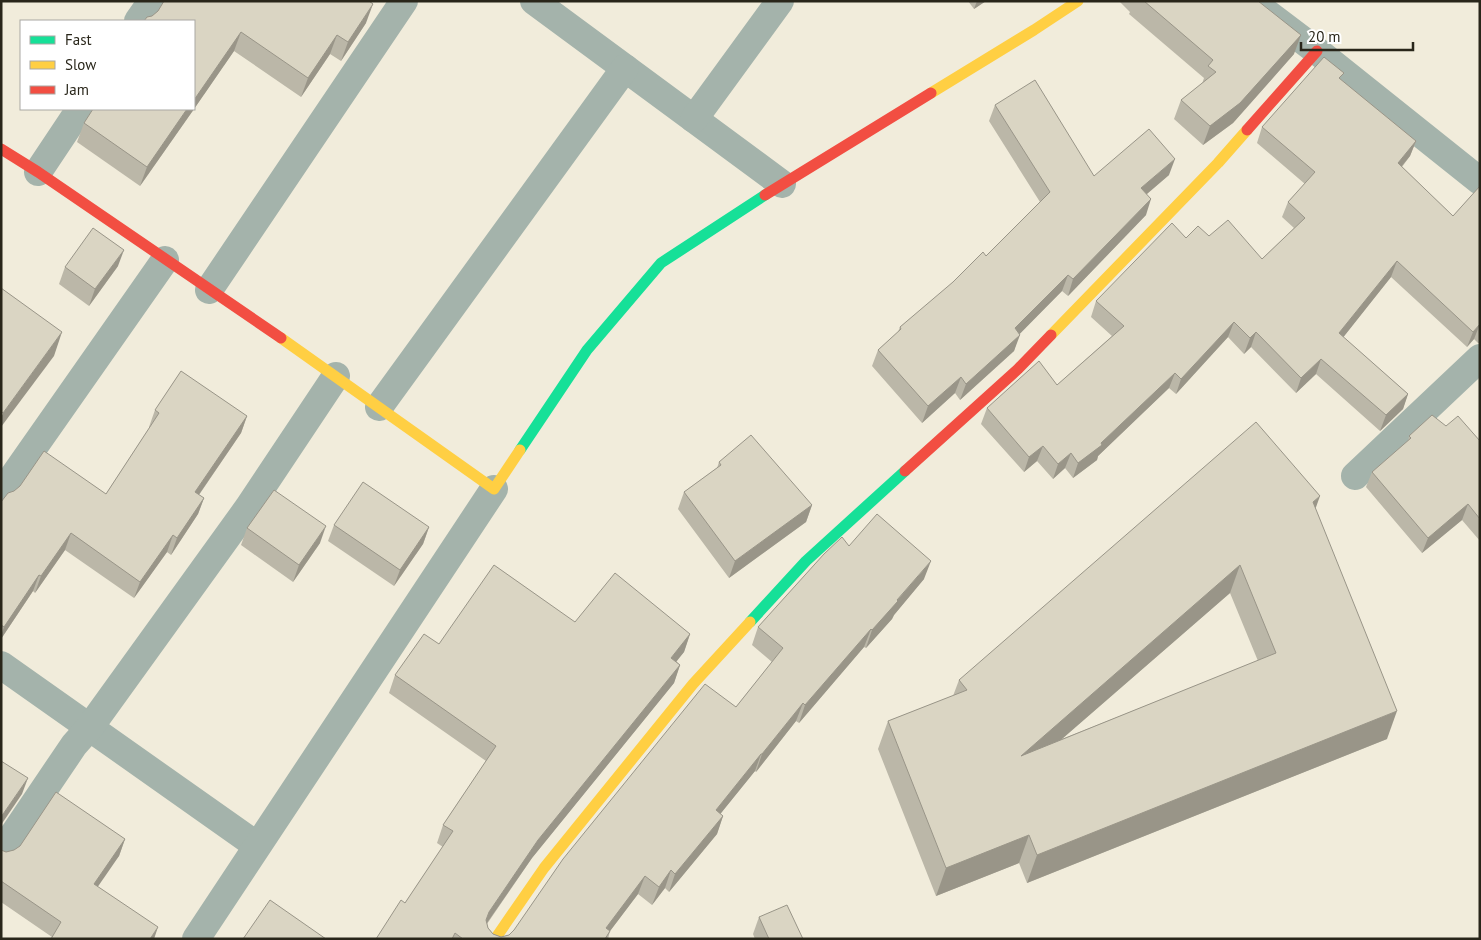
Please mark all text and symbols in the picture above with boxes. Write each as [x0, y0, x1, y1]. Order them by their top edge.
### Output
legend [20, 20, 195, 110]
scale bar [1301, 20, 1414, 52]
text: 20 m [1308, 27, 1341, 46]
text: Fast [65, 30, 92, 49]
text: Slow [65, 55, 96, 74]
text: Jam [64, 80, 89, 99]

